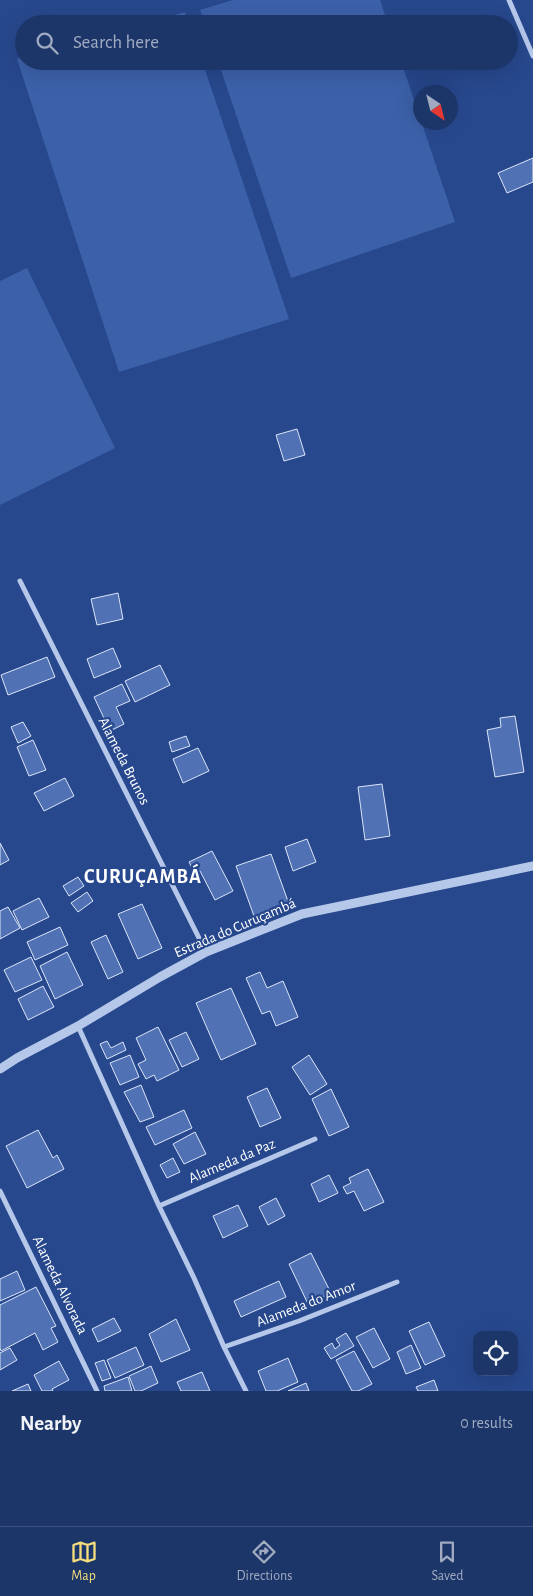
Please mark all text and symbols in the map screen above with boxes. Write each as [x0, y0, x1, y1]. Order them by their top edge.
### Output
search box [15, 15, 518, 70]
icon: search [33, 29, 61, 57]
text: Search here [73, 33, 159, 52]
north arrow [413, 85, 458, 130]
street label: Alameda Brunos [95, 715, 153, 807]
district label: CURUÇAMBÁ [84, 863, 202, 887]
street label: Estrada do Curuçambá [172, 896, 298, 960]
street label: Alameda da Paz [186, 1136, 278, 1186]
street label: Alameda Alvorada [30, 1234, 90, 1337]
street label: Alameda do Amor [254, 1278, 358, 1330]
map controls [473, 1331, 518, 1376]
button: locate [473, 1331, 518, 1376]
text: Nearby [20, 1413, 81, 1434]
text: 0 results [460, 1415, 513, 1431]
tab: Map [70, 1538, 98, 1585]
tab: Directions [237, 1538, 292, 1585]
tab: Saved [431, 1538, 463, 1585]

